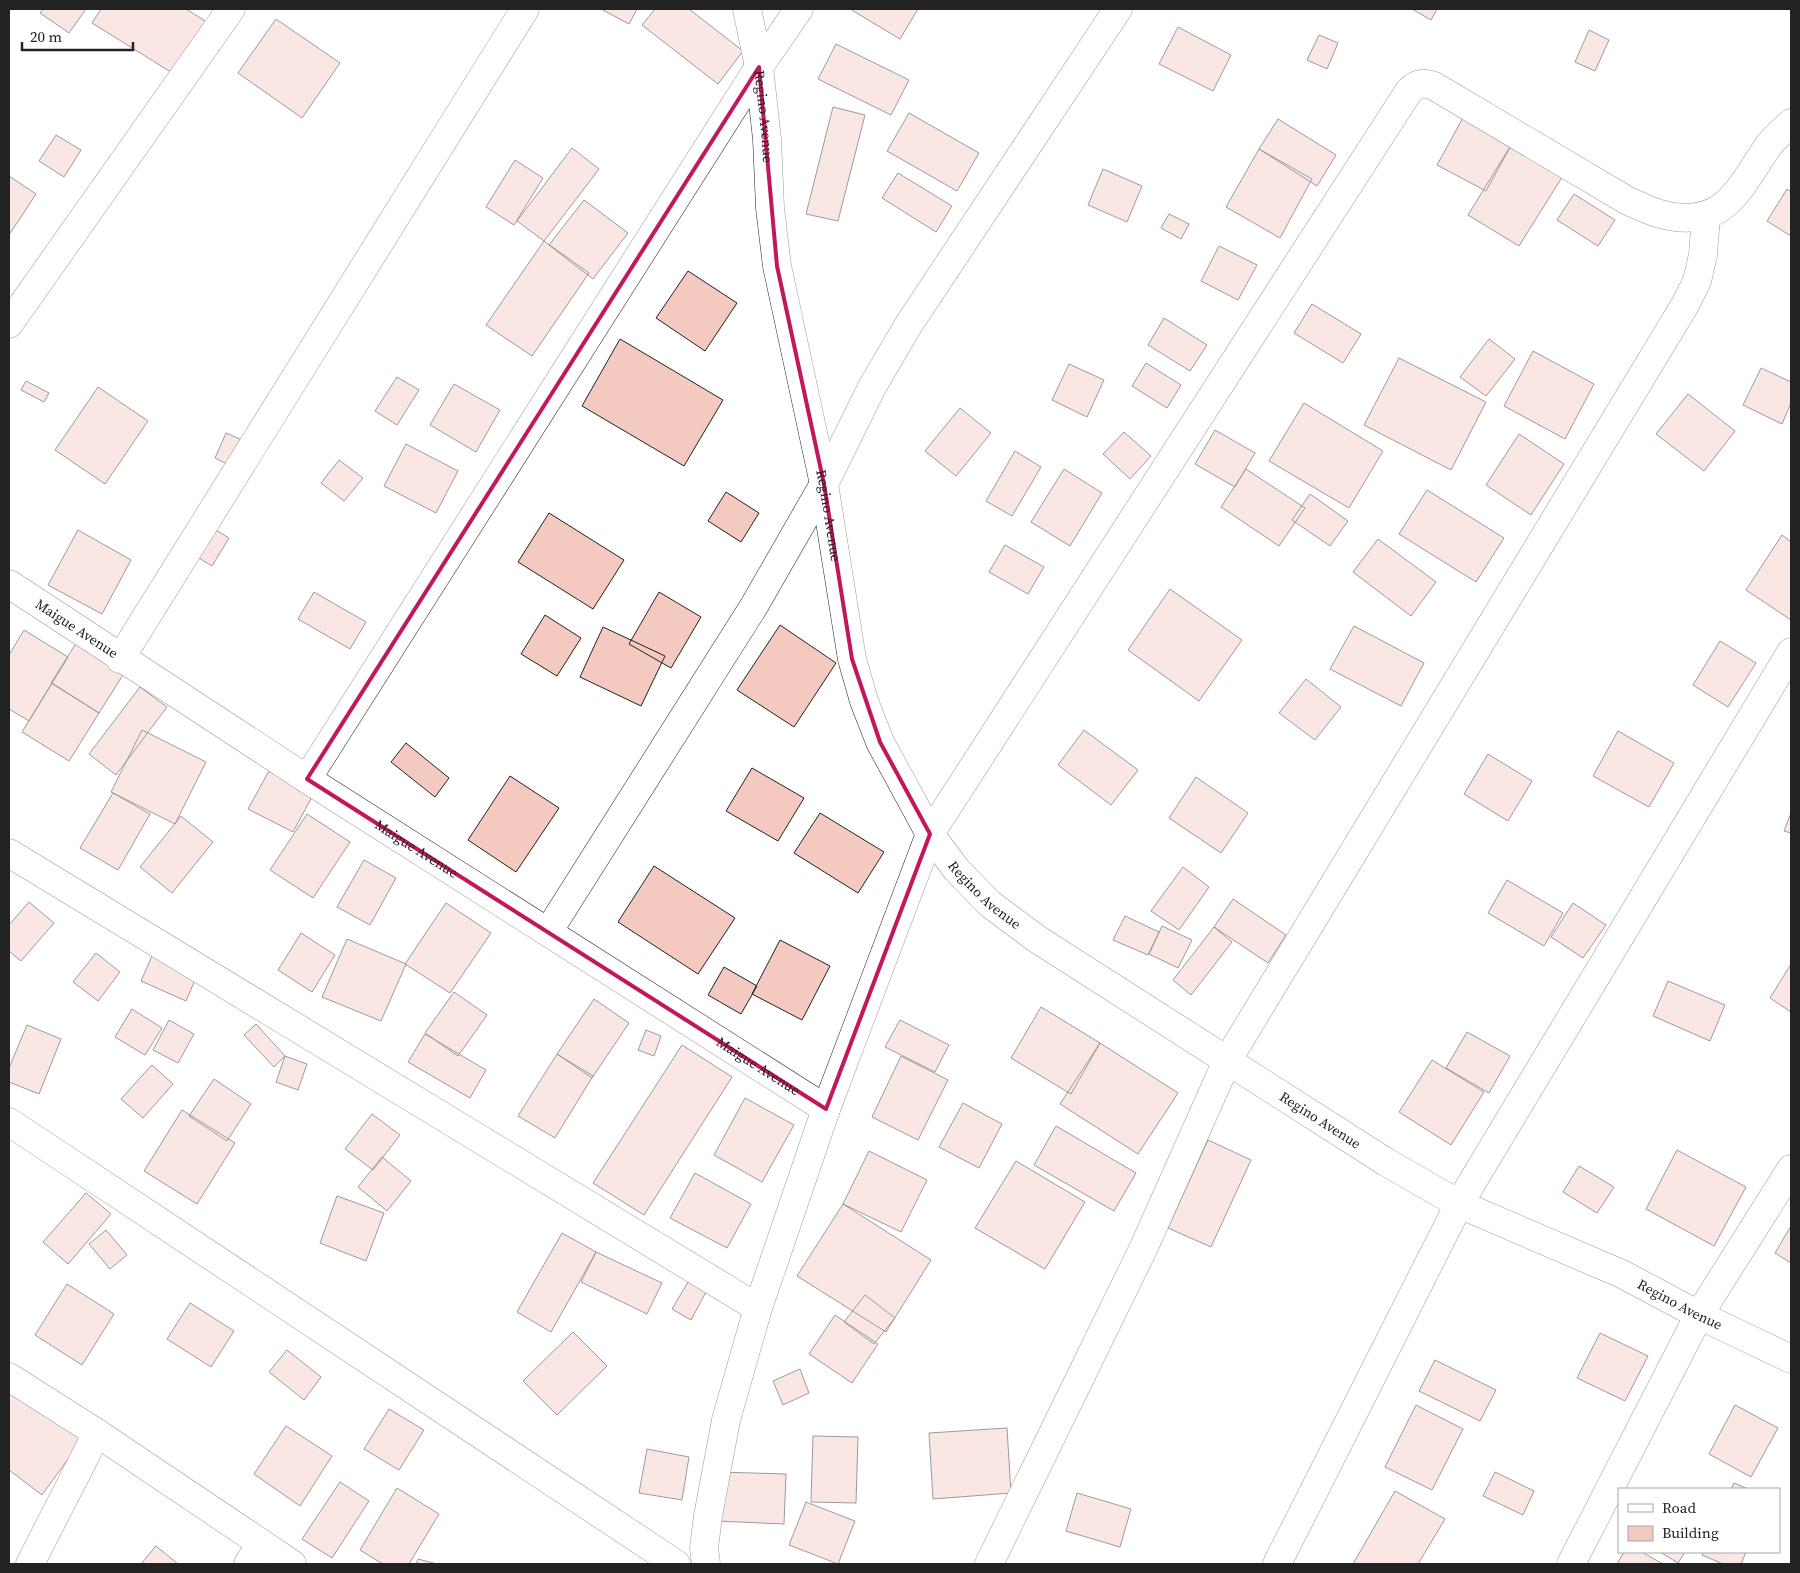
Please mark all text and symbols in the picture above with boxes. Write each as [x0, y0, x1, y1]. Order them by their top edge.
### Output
scale bar [22, 20, 134, 52]
text: 20 m [30, 26, 62, 47]
street label: Regino Avenue [749, 69, 778, 163]
street label: Regino Avenue [811, 468, 846, 563]
street label: Maigue Avenue [31, 594, 122, 663]
street label: Maigue Avenue [371, 815, 462, 883]
street label: Regino Avenue [943, 857, 1025, 934]
street label: Maigue Avenue [713, 1032, 804, 1100]
street label: Regino Avenue [1276, 1087, 1365, 1153]
street label: Regino Avenue [1634, 1274, 1726, 1335]
legend [1618, 1488, 1780, 1553]
text: Road [1662, 1497, 1696, 1518]
text: Building [1662, 1522, 1719, 1543]

